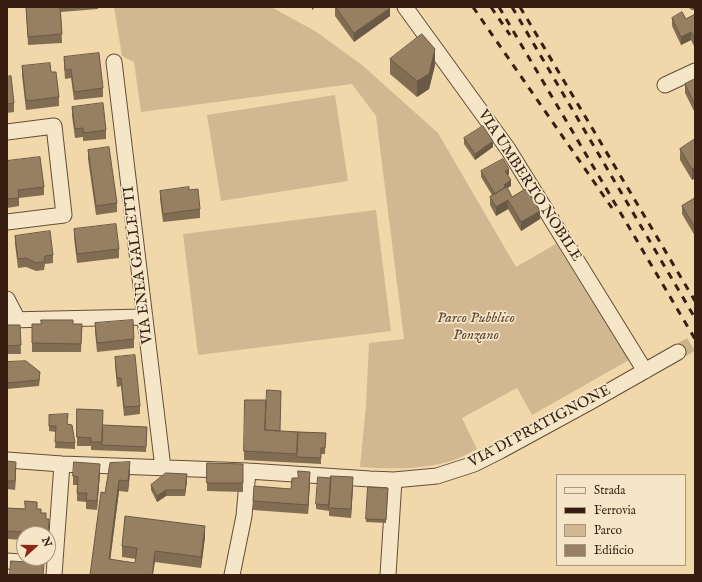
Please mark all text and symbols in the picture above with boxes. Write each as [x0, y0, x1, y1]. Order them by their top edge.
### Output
street label: VIA UMBERTO NOBILE [473, 107, 585, 265]
street label: VIA ENEA GALLETTI [120, 185, 158, 345]
park label: Parco Pubblico Ponzano [437, 310, 515, 345]
street label: VIA DI PRATIGNONE [466, 382, 614, 472]
legend [556, 474, 686, 566]
text: Strada [594, 483, 625, 498]
text: Ferrovia [594, 503, 636, 518]
text: Parco [594, 523, 622, 538]
north arrow [16, 526, 56, 566]
text: N [38, 535, 55, 549]
text: Edificio [594, 543, 634, 558]

